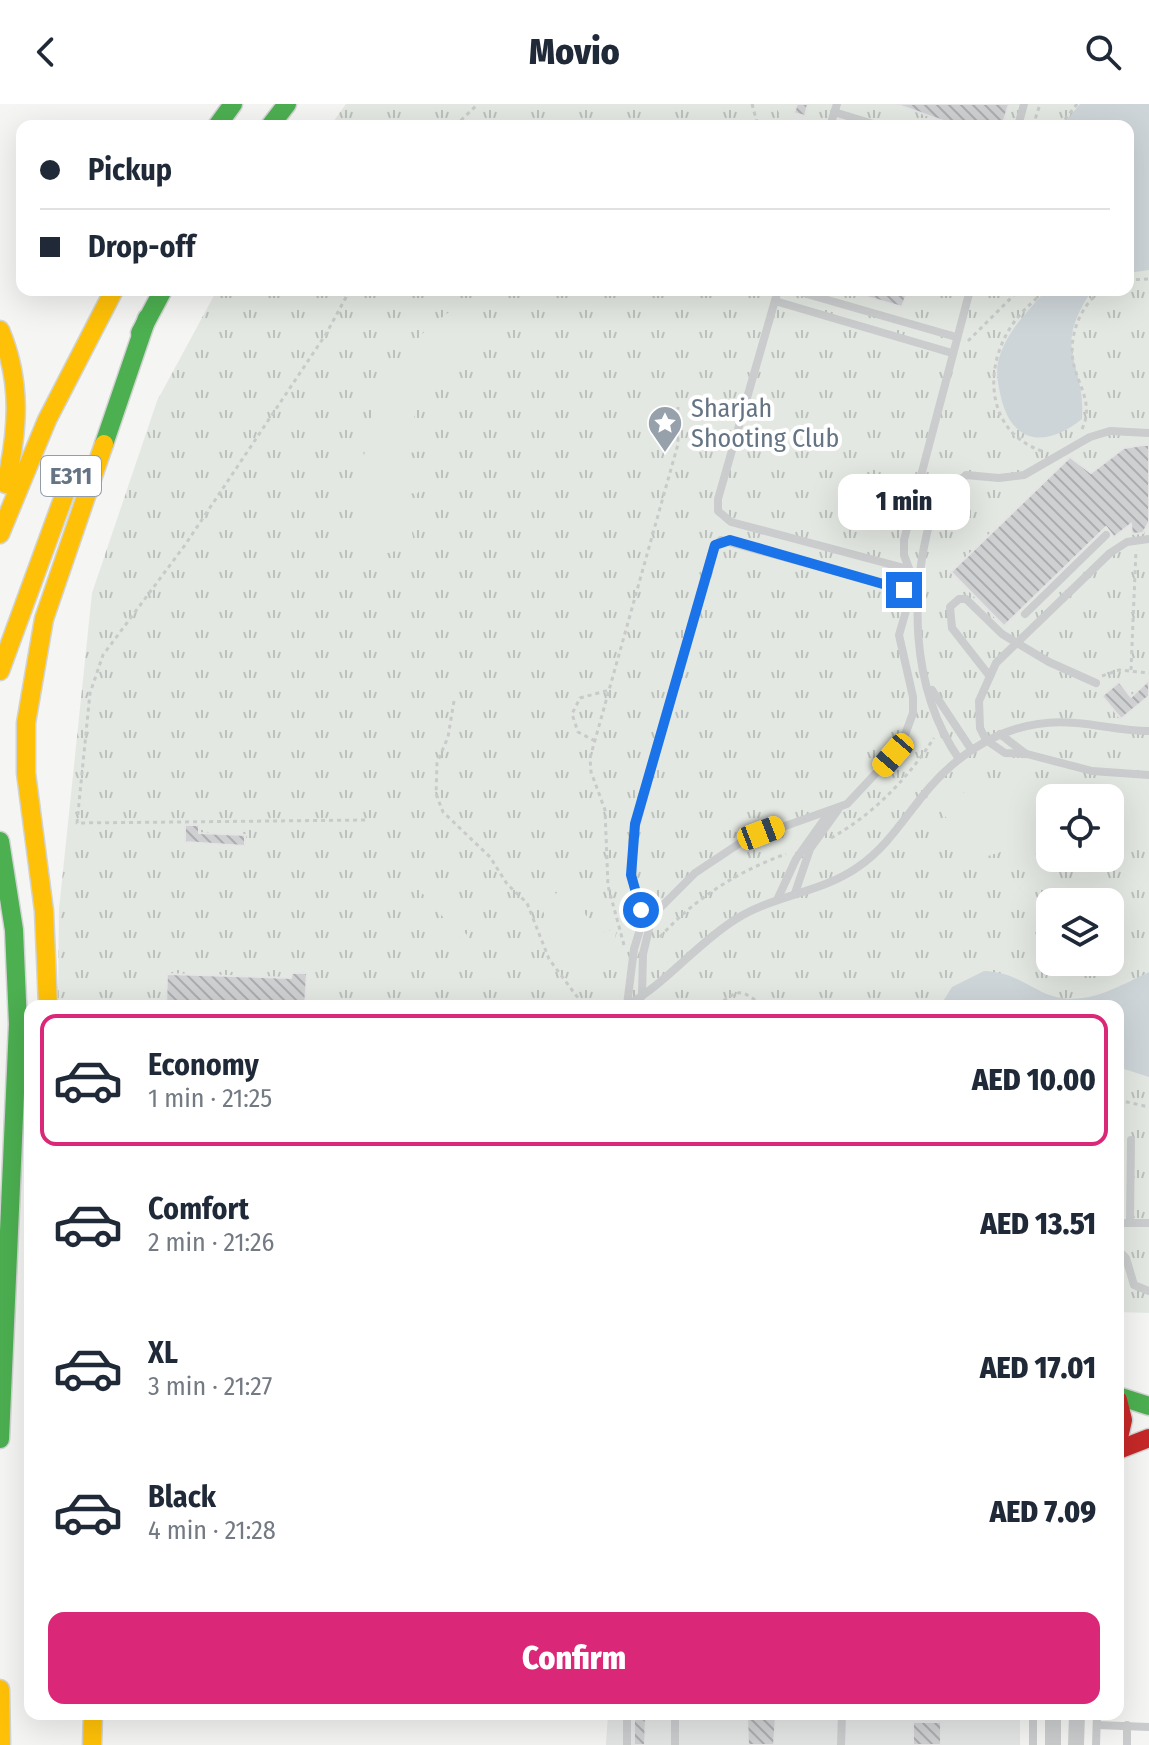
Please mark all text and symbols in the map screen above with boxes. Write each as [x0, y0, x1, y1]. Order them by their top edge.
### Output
icon: back [24, 30, 68, 74]
text: Movio [529, 30, 620, 74]
icon: search [1081, 30, 1125, 74]
text: Pickup [88, 152, 172, 188]
text: Drop-off [88, 229, 195, 265]
place label: Sharjah Shooting Club [691, 393, 839, 454]
place icon: Sharjah Shooting Club [646, 404, 684, 454]
road number: E311 [41, 456, 101, 496]
callout: 1 min [838, 474, 970, 530]
text: 1 min [876, 486, 932, 517]
route end [886, 572, 922, 608]
car [868, 729, 918, 781]
map controls [1036, 784, 1124, 976]
button: locate [1036, 784, 1124, 872]
car [734, 813, 788, 853]
button: layers [1036, 888, 1124, 976]
route start [623, 892, 659, 928]
icon: car [52, 1044, 124, 1116]
text: Economy [148, 1047, 259, 1083]
text: AED 10.00 [972, 1062, 1096, 1098]
text: 1 min · 21:25 [148, 1083, 272, 1114]
icon: car [52, 1188, 124, 1260]
text: Comfort [148, 1191, 249, 1227]
text: AED 13.51 [980, 1206, 1096, 1242]
text: 2 min · 21:26 [148, 1227, 274, 1258]
icon: car [52, 1332, 124, 1404]
text: XL [148, 1335, 178, 1371]
text: AED 17.01 [980, 1350, 1096, 1386]
text: 3 min · 21:27 [148, 1371, 272, 1402]
icon: car [52, 1476, 124, 1548]
text: Black [148, 1479, 216, 1515]
text: AED 7.09 [990, 1494, 1096, 1530]
text: 4 min · 21:28 [148, 1515, 276, 1546]
button: Confirm [48, 1612, 1100, 1704]

